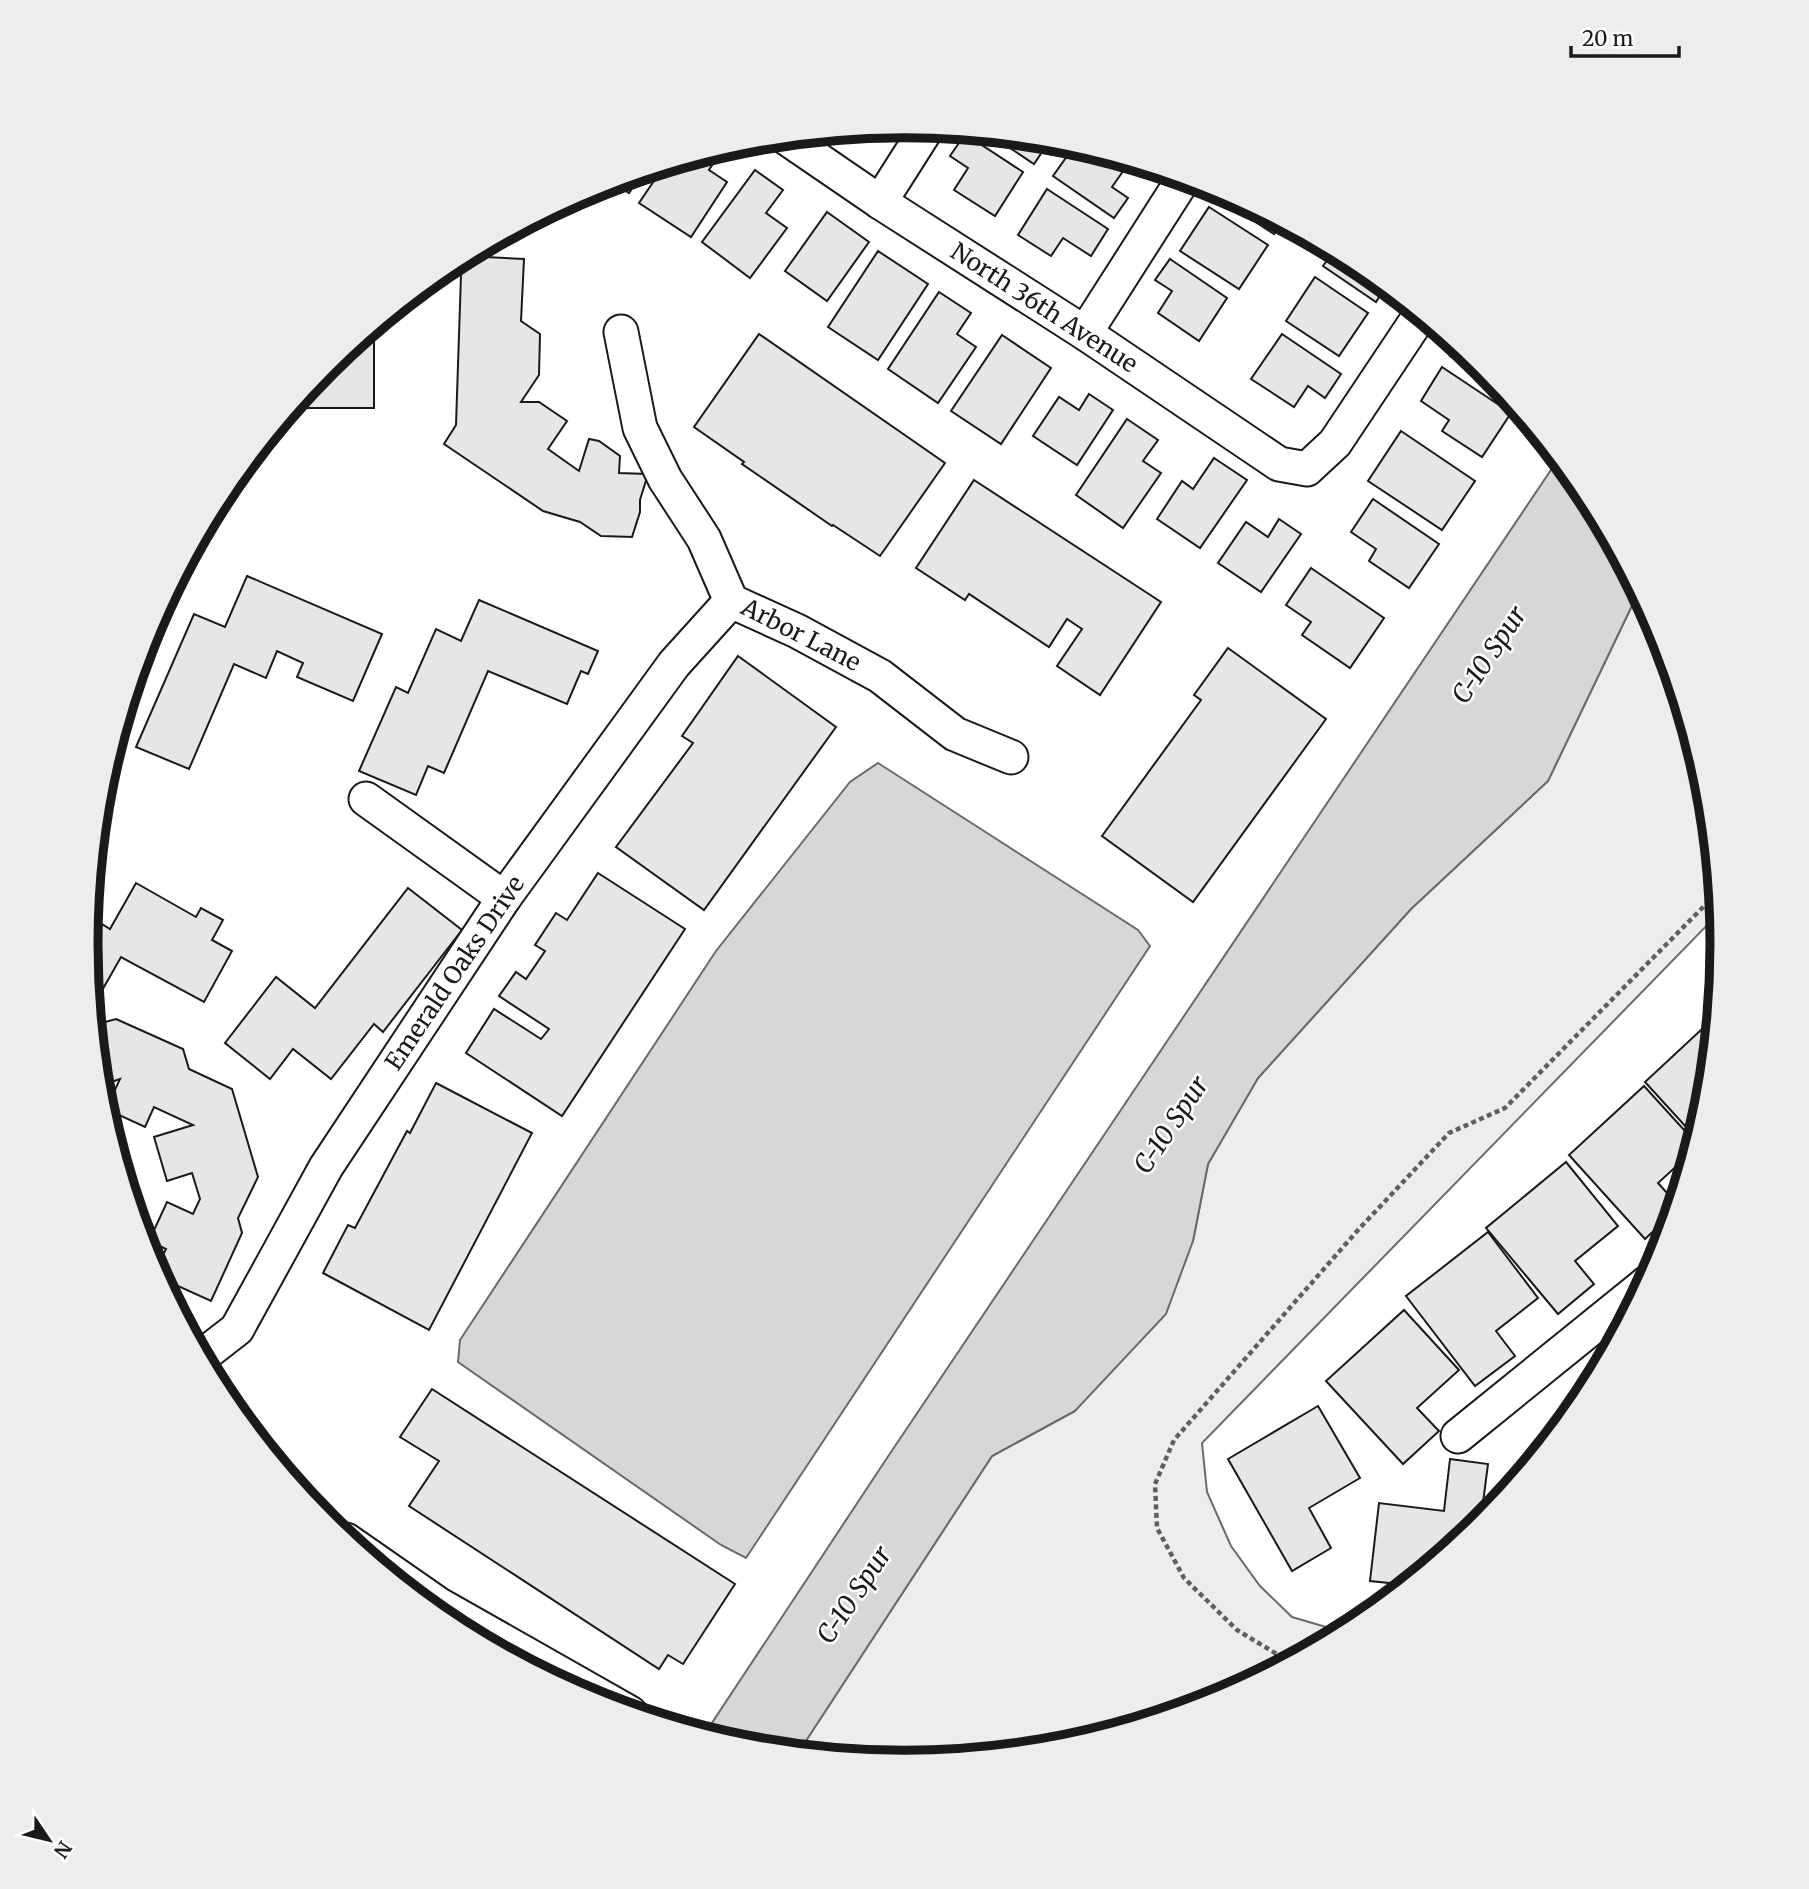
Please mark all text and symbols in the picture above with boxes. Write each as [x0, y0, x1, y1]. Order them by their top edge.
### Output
scale bar [1571, 14, 1680, 58]
text: 20 m [1582, 25, 1634, 52]
street label: North 36th Avenue [945, 236, 1144, 380]
street label: Arbor Lane [736, 591, 866, 678]
water label: C-10 Spur [1444, 599, 1534, 710]
street label: Emerald Oaks Drive [378, 870, 531, 1076]
water label: C-10 Spur [1126, 1069, 1216, 1180]
water label: C-10 Spur [809, 1539, 899, 1650]
north arrow [14, 1805, 84, 1875]
text: N [49, 1837, 77, 1863]

